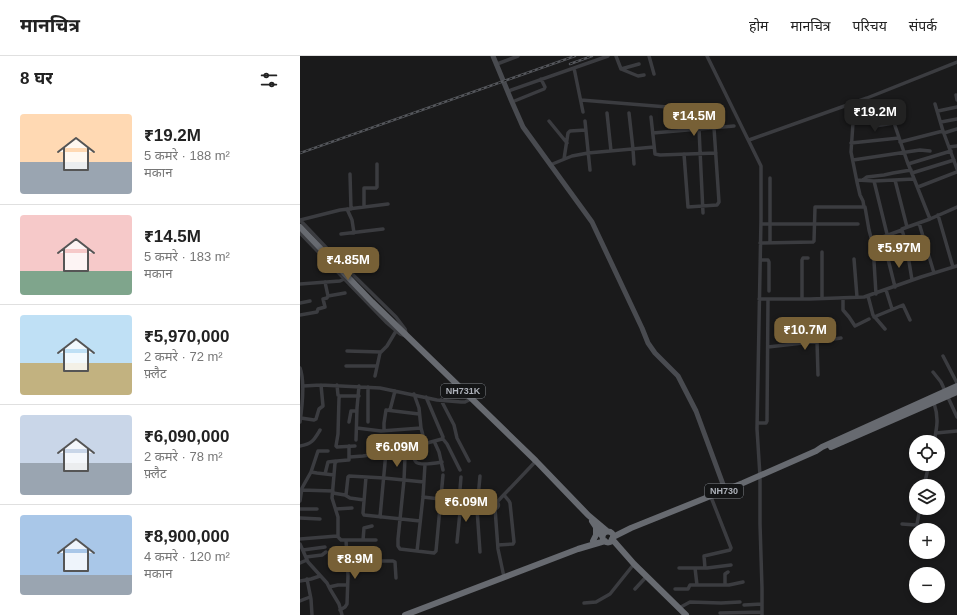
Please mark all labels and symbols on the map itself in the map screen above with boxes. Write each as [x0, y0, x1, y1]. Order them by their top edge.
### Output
pin: ₹19.2M [842, 99, 908, 133]
pin: ₹14.5M [661, 103, 727, 137]
pin: ₹5.97M [866, 235, 932, 269]
pin: ₹4.85M [315, 247, 381, 281]
pin: ₹10.7M [772, 317, 838, 351]
road number: NH731K [441, 384, 485, 398]
pin: ₹6.09M [364, 434, 430, 468]
road number: NH730 [705, 484, 743, 498]
pin: ₹6.09M [433, 489, 499, 523]
pin: ₹8.9M [327, 546, 383, 580]

